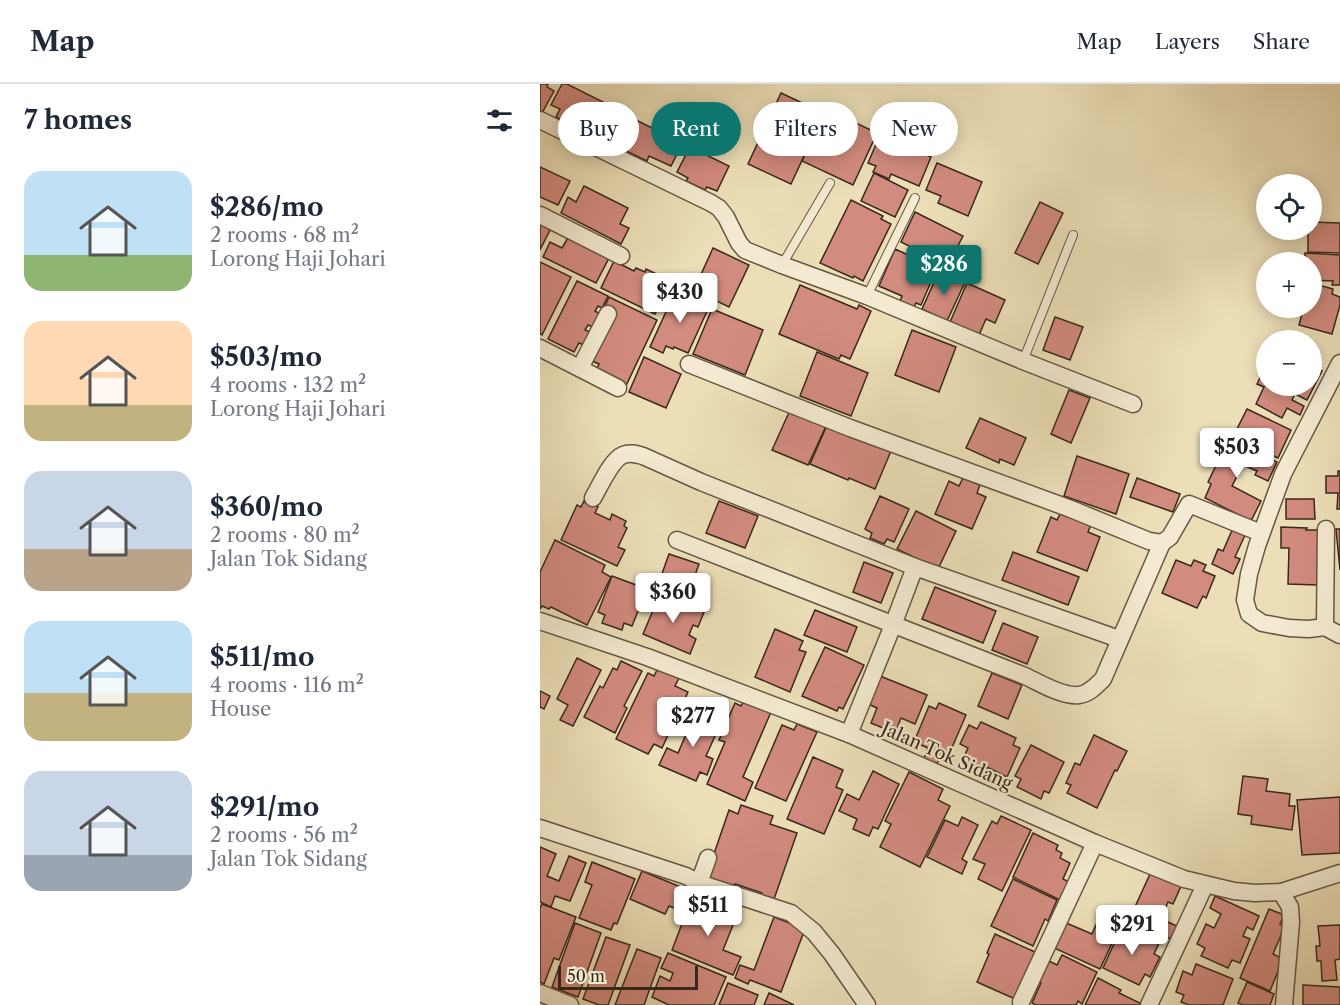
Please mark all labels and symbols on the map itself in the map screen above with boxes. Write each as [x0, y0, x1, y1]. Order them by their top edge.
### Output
pin: $286 [908, 245, 980, 296]
pin: $430 [644, 273, 716, 324]
pin: $503 [1201, 428, 1273, 479]
pin: $360 [637, 573, 709, 624]
pin: $277 [657, 697, 729, 748]
street label: Jalan Tok Sidang [875, 716, 1016, 795]
pin: $511 [672, 886, 744, 937]
pin: $291 [1096, 905, 1168, 956]
scale bar [558, 963, 698, 990]

